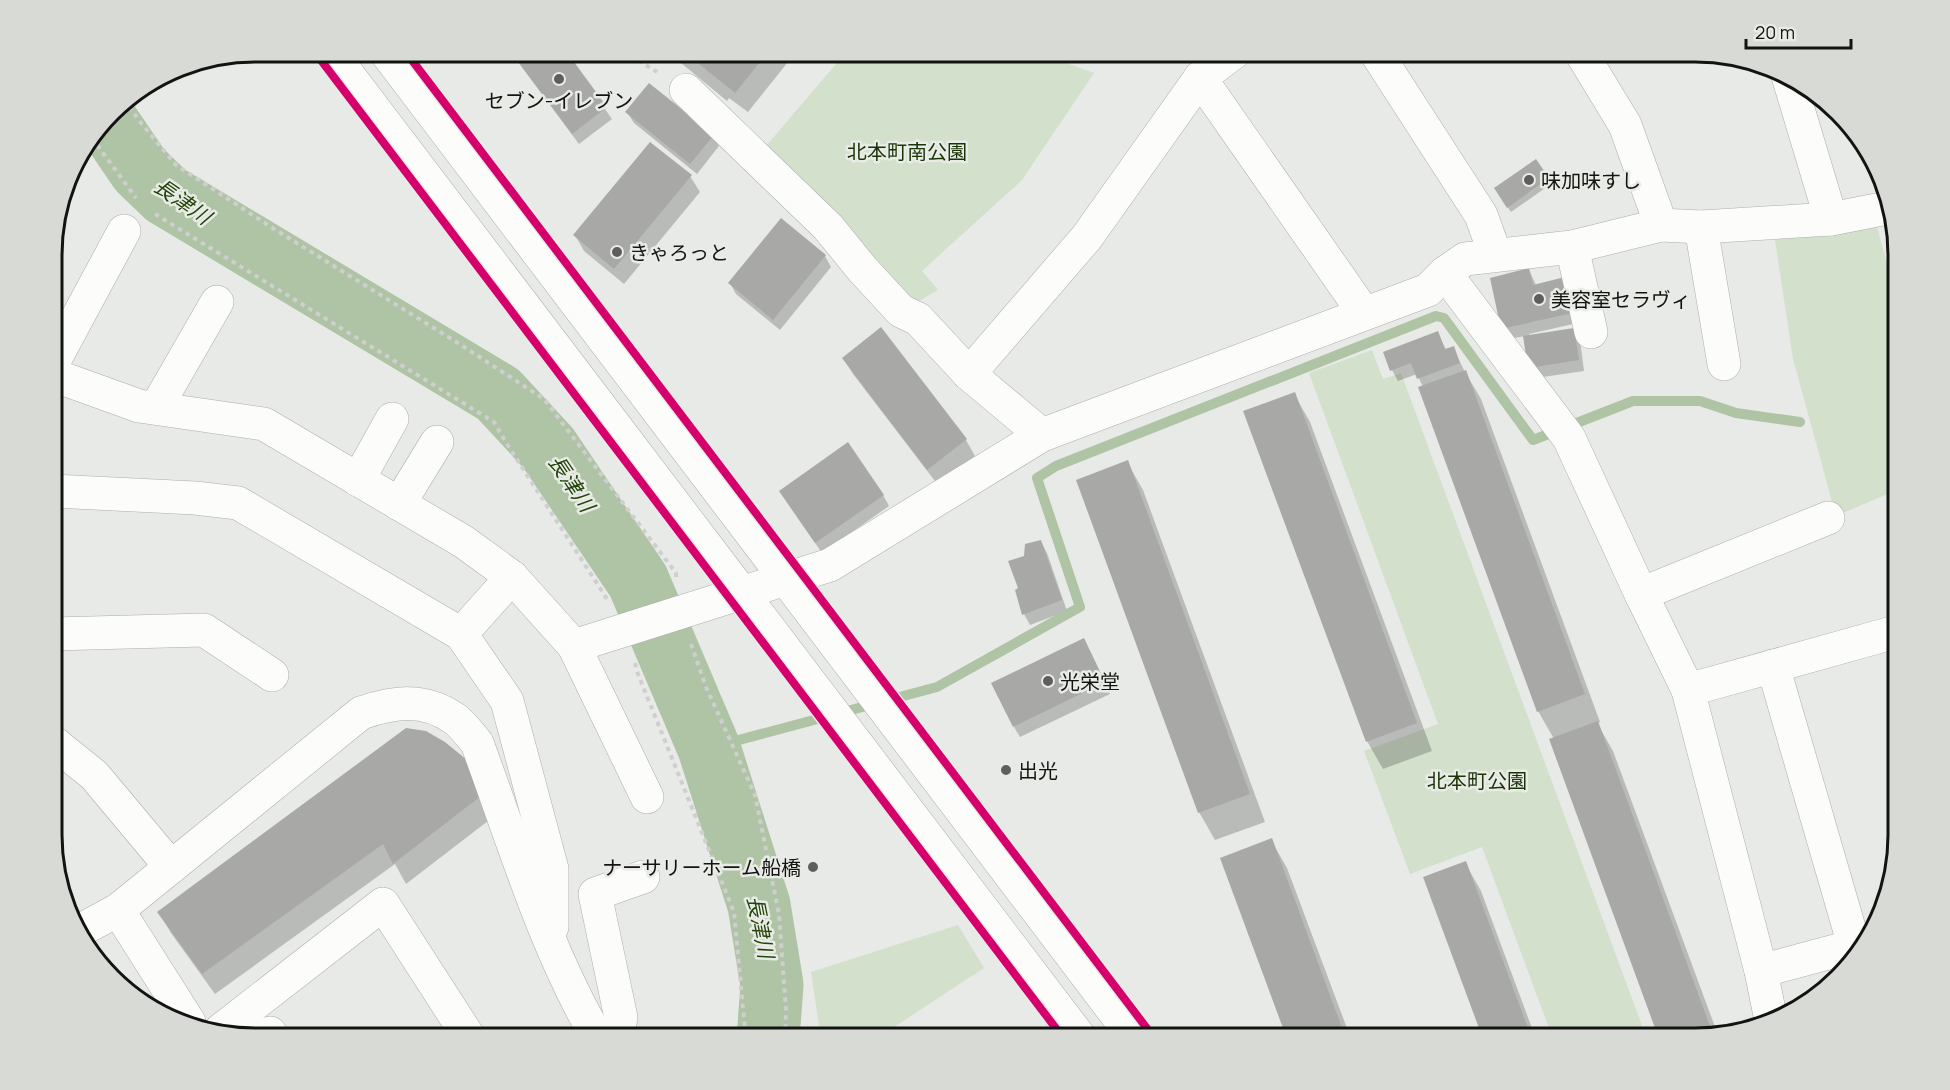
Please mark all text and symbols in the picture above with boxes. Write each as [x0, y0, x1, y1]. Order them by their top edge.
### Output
scale bar [1746, 12, 1851, 50]
text: 20 m [1755, 20, 1795, 44]
marker: セブン-イレブン [552, 72, 566, 86]
place label: セブン-イレブン [485, 87, 633, 114]
park label: 北本町南公園 [847, 138, 967, 165]
place label: 味加味すし [1541, 167, 1641, 194]
water label: 長津川 [149, 171, 218, 232]
marker: 味加味すし [1522, 173, 1536, 187]
place label: きゃろっと [629, 239, 729, 266]
marker: きゃろっと [610, 245, 624, 259]
place label: 美容室セラヴィ [1551, 286, 1691, 313]
marker: 美容室セラヴィ [1532, 292, 1546, 306]
water label: 長津川 [543, 449, 602, 519]
place label: 光栄堂 [1060, 668, 1120, 695]
marker: 光栄堂 [1041, 674, 1055, 688]
place label: 出光 [1018, 757, 1058, 784]
marker: 出光 [999, 763, 1013, 777]
park label: 北本町公園 [1427, 767, 1527, 794]
place label: ナーサリーホーム船橋 [602, 854, 801, 881]
marker: ナーサリーホーム船橋 [806, 860, 820, 874]
water label: 長津川 [741, 893, 781, 963]

